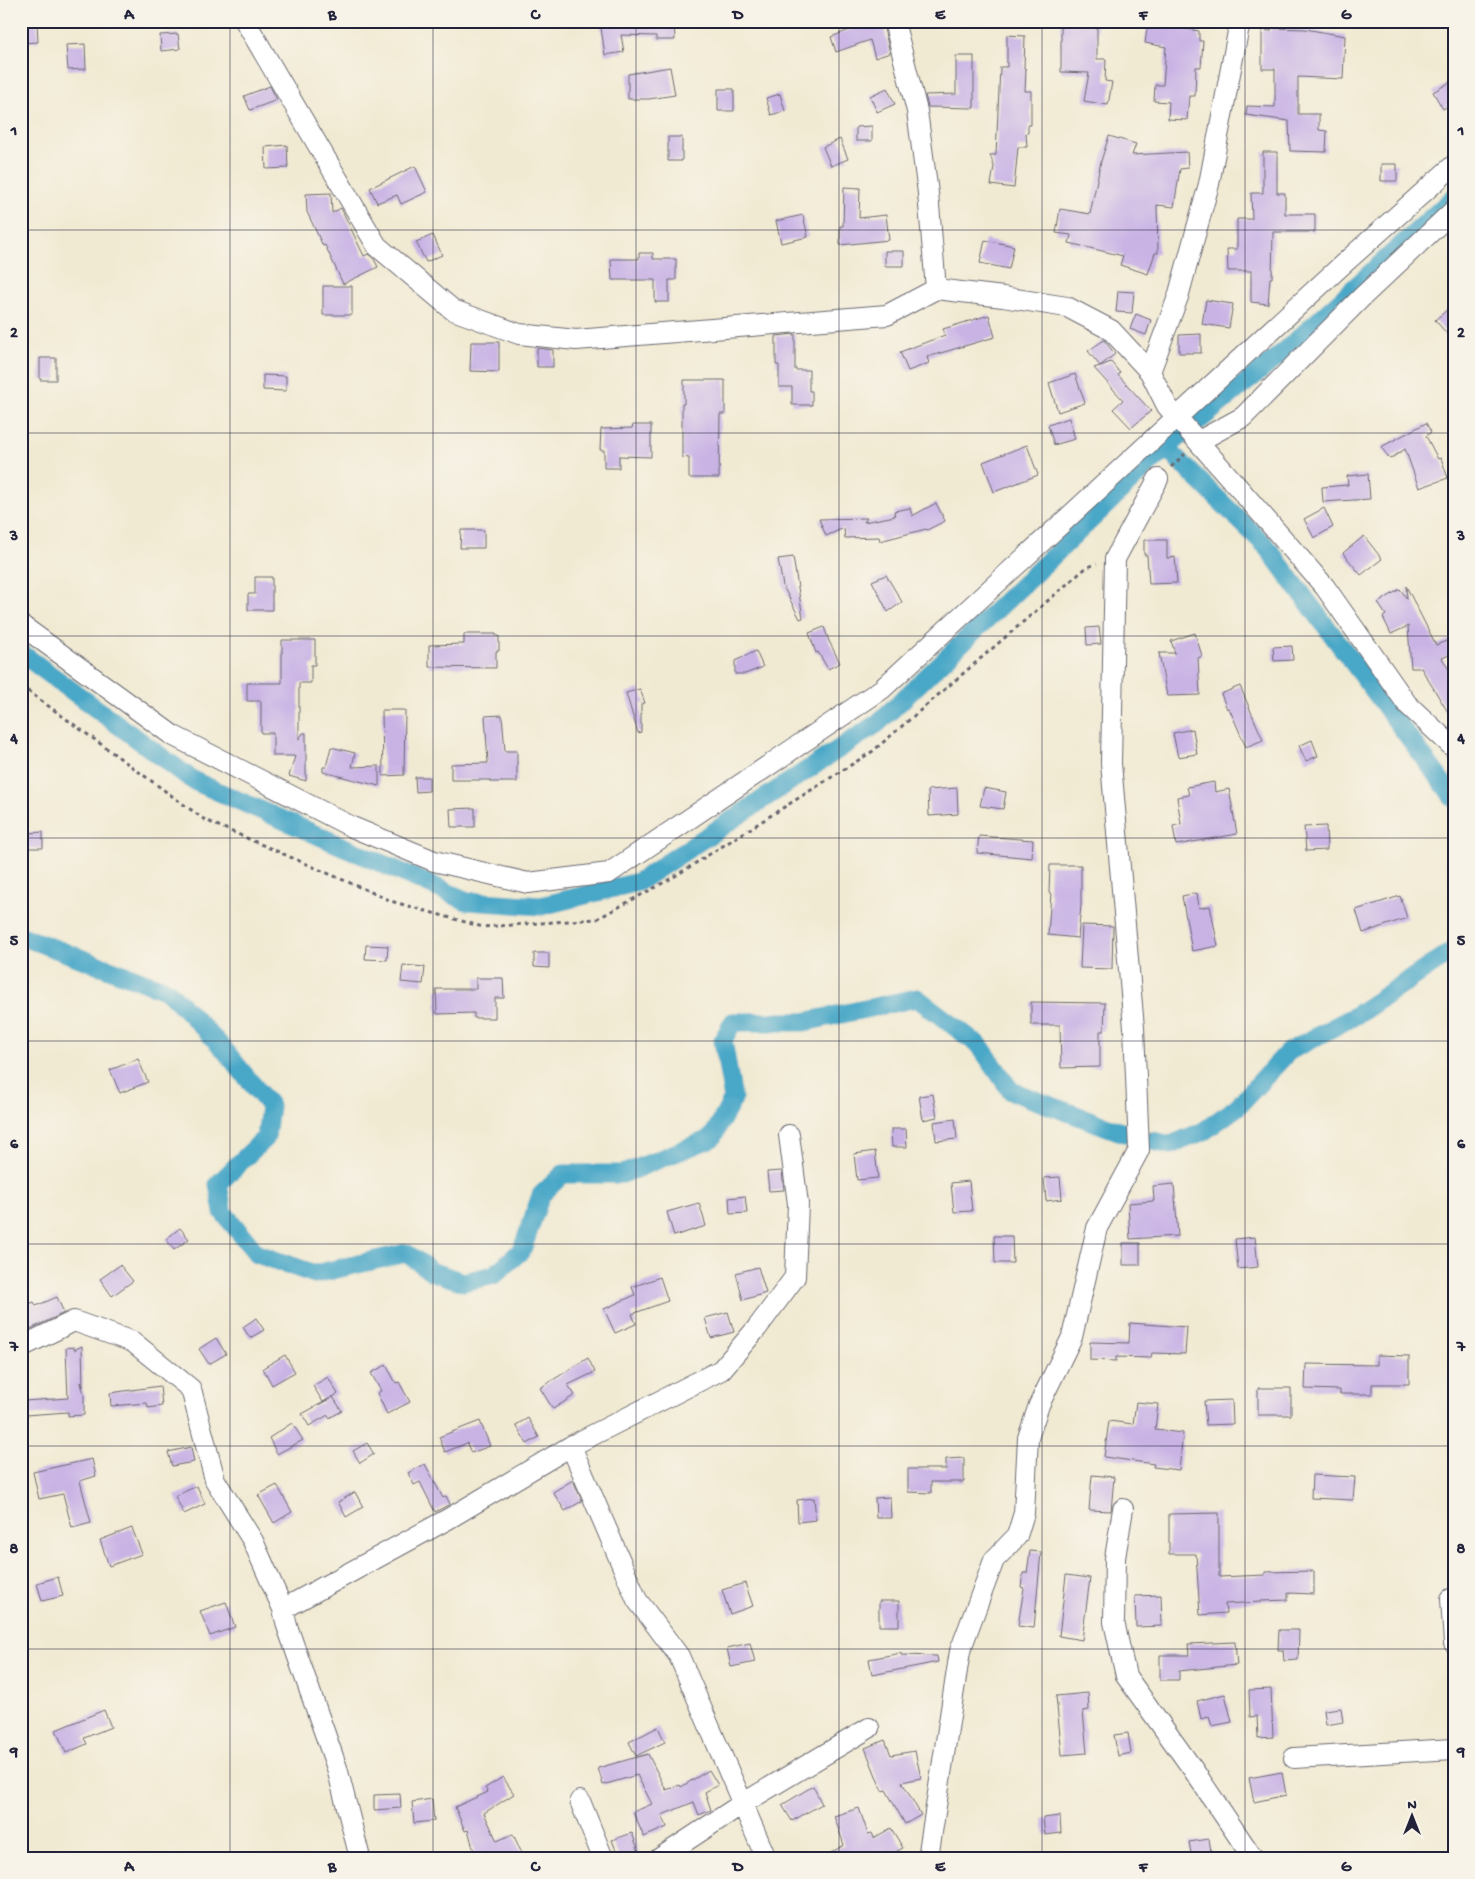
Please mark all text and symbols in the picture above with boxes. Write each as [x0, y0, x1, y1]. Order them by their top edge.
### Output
text: A [123, 7, 135, 26]
text: B [327, 7, 337, 26]
text: C [530, 7, 541, 26]
text: D [731, 7, 744, 26]
text: E [935, 7, 946, 26]
text: F [1138, 7, 1149, 26]
text: G [1341, 7, 1352, 26]
text: 1 [10, 123, 17, 142]
text: 1 [1457, 123, 1464, 142]
text: 2 [10, 325, 18, 344]
text: 2 [1457, 325, 1465, 344]
text: 3 [9, 528, 18, 547]
text: 3 [1456, 528, 1465, 547]
text: 4 [9, 731, 18, 750]
text: 4 [1456, 731, 1465, 750]
text: 5 [10, 933, 19, 952]
text: 5 [1457, 933, 1466, 952]
text: 6 [10, 1136, 19, 1155]
text: 6 [1457, 1136, 1466, 1155]
text: 7 [9, 1339, 19, 1358]
text: 7 [1456, 1339, 1466, 1358]
text: 8 [10, 1541, 19, 1560]
text: 8 [1457, 1541, 1466, 1560]
text: 9 [9, 1744, 18, 1763]
text: 9 [1456, 1744, 1465, 1763]
north arrow [1388, 1792, 1438, 1842]
text: N [1407, 1797, 1417, 1814]
text: A [123, 1859, 135, 1878]
text: B [327, 1859, 337, 1878]
text: C [530, 1859, 541, 1878]
text: D [731, 1859, 744, 1878]
text: E [935, 1859, 946, 1878]
text: F [1138, 1859, 1149, 1878]
text: G [1341, 1859, 1352, 1878]

